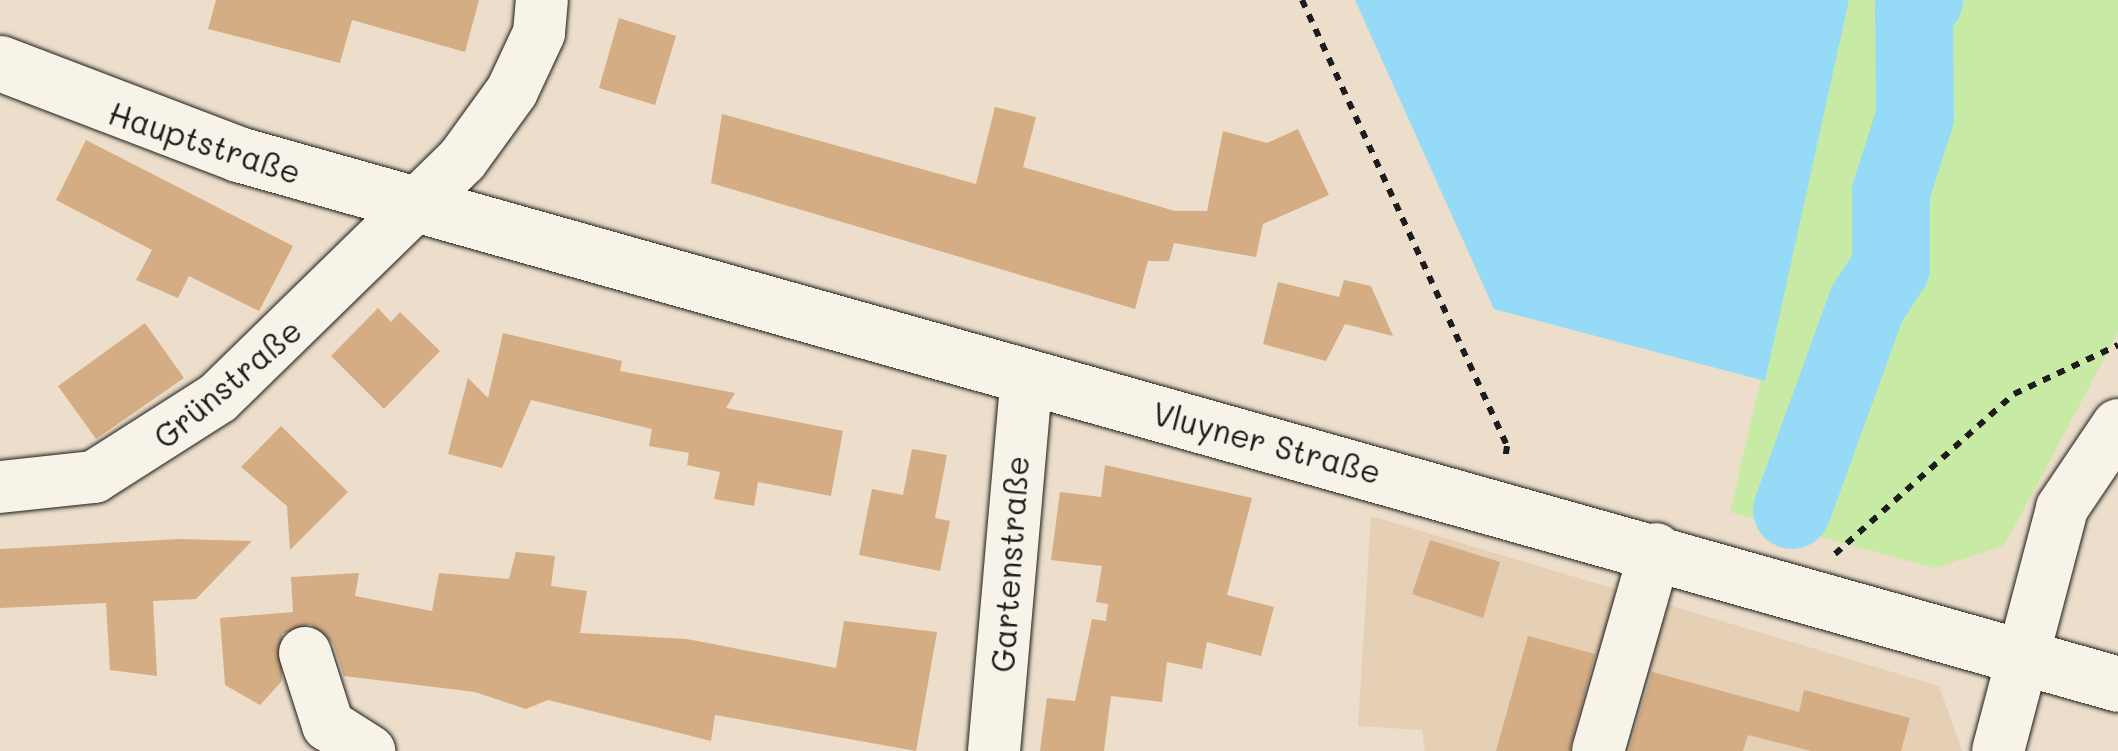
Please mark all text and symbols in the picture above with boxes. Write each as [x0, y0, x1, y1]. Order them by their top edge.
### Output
street label: Hauptstraße [104, 93, 306, 191]
street label: Grünstraße [145, 310, 309, 456]
street label: Vluyner Straße [1149, 393, 1385, 491]
street label: Gartenstraße [982, 454, 1036, 674]

